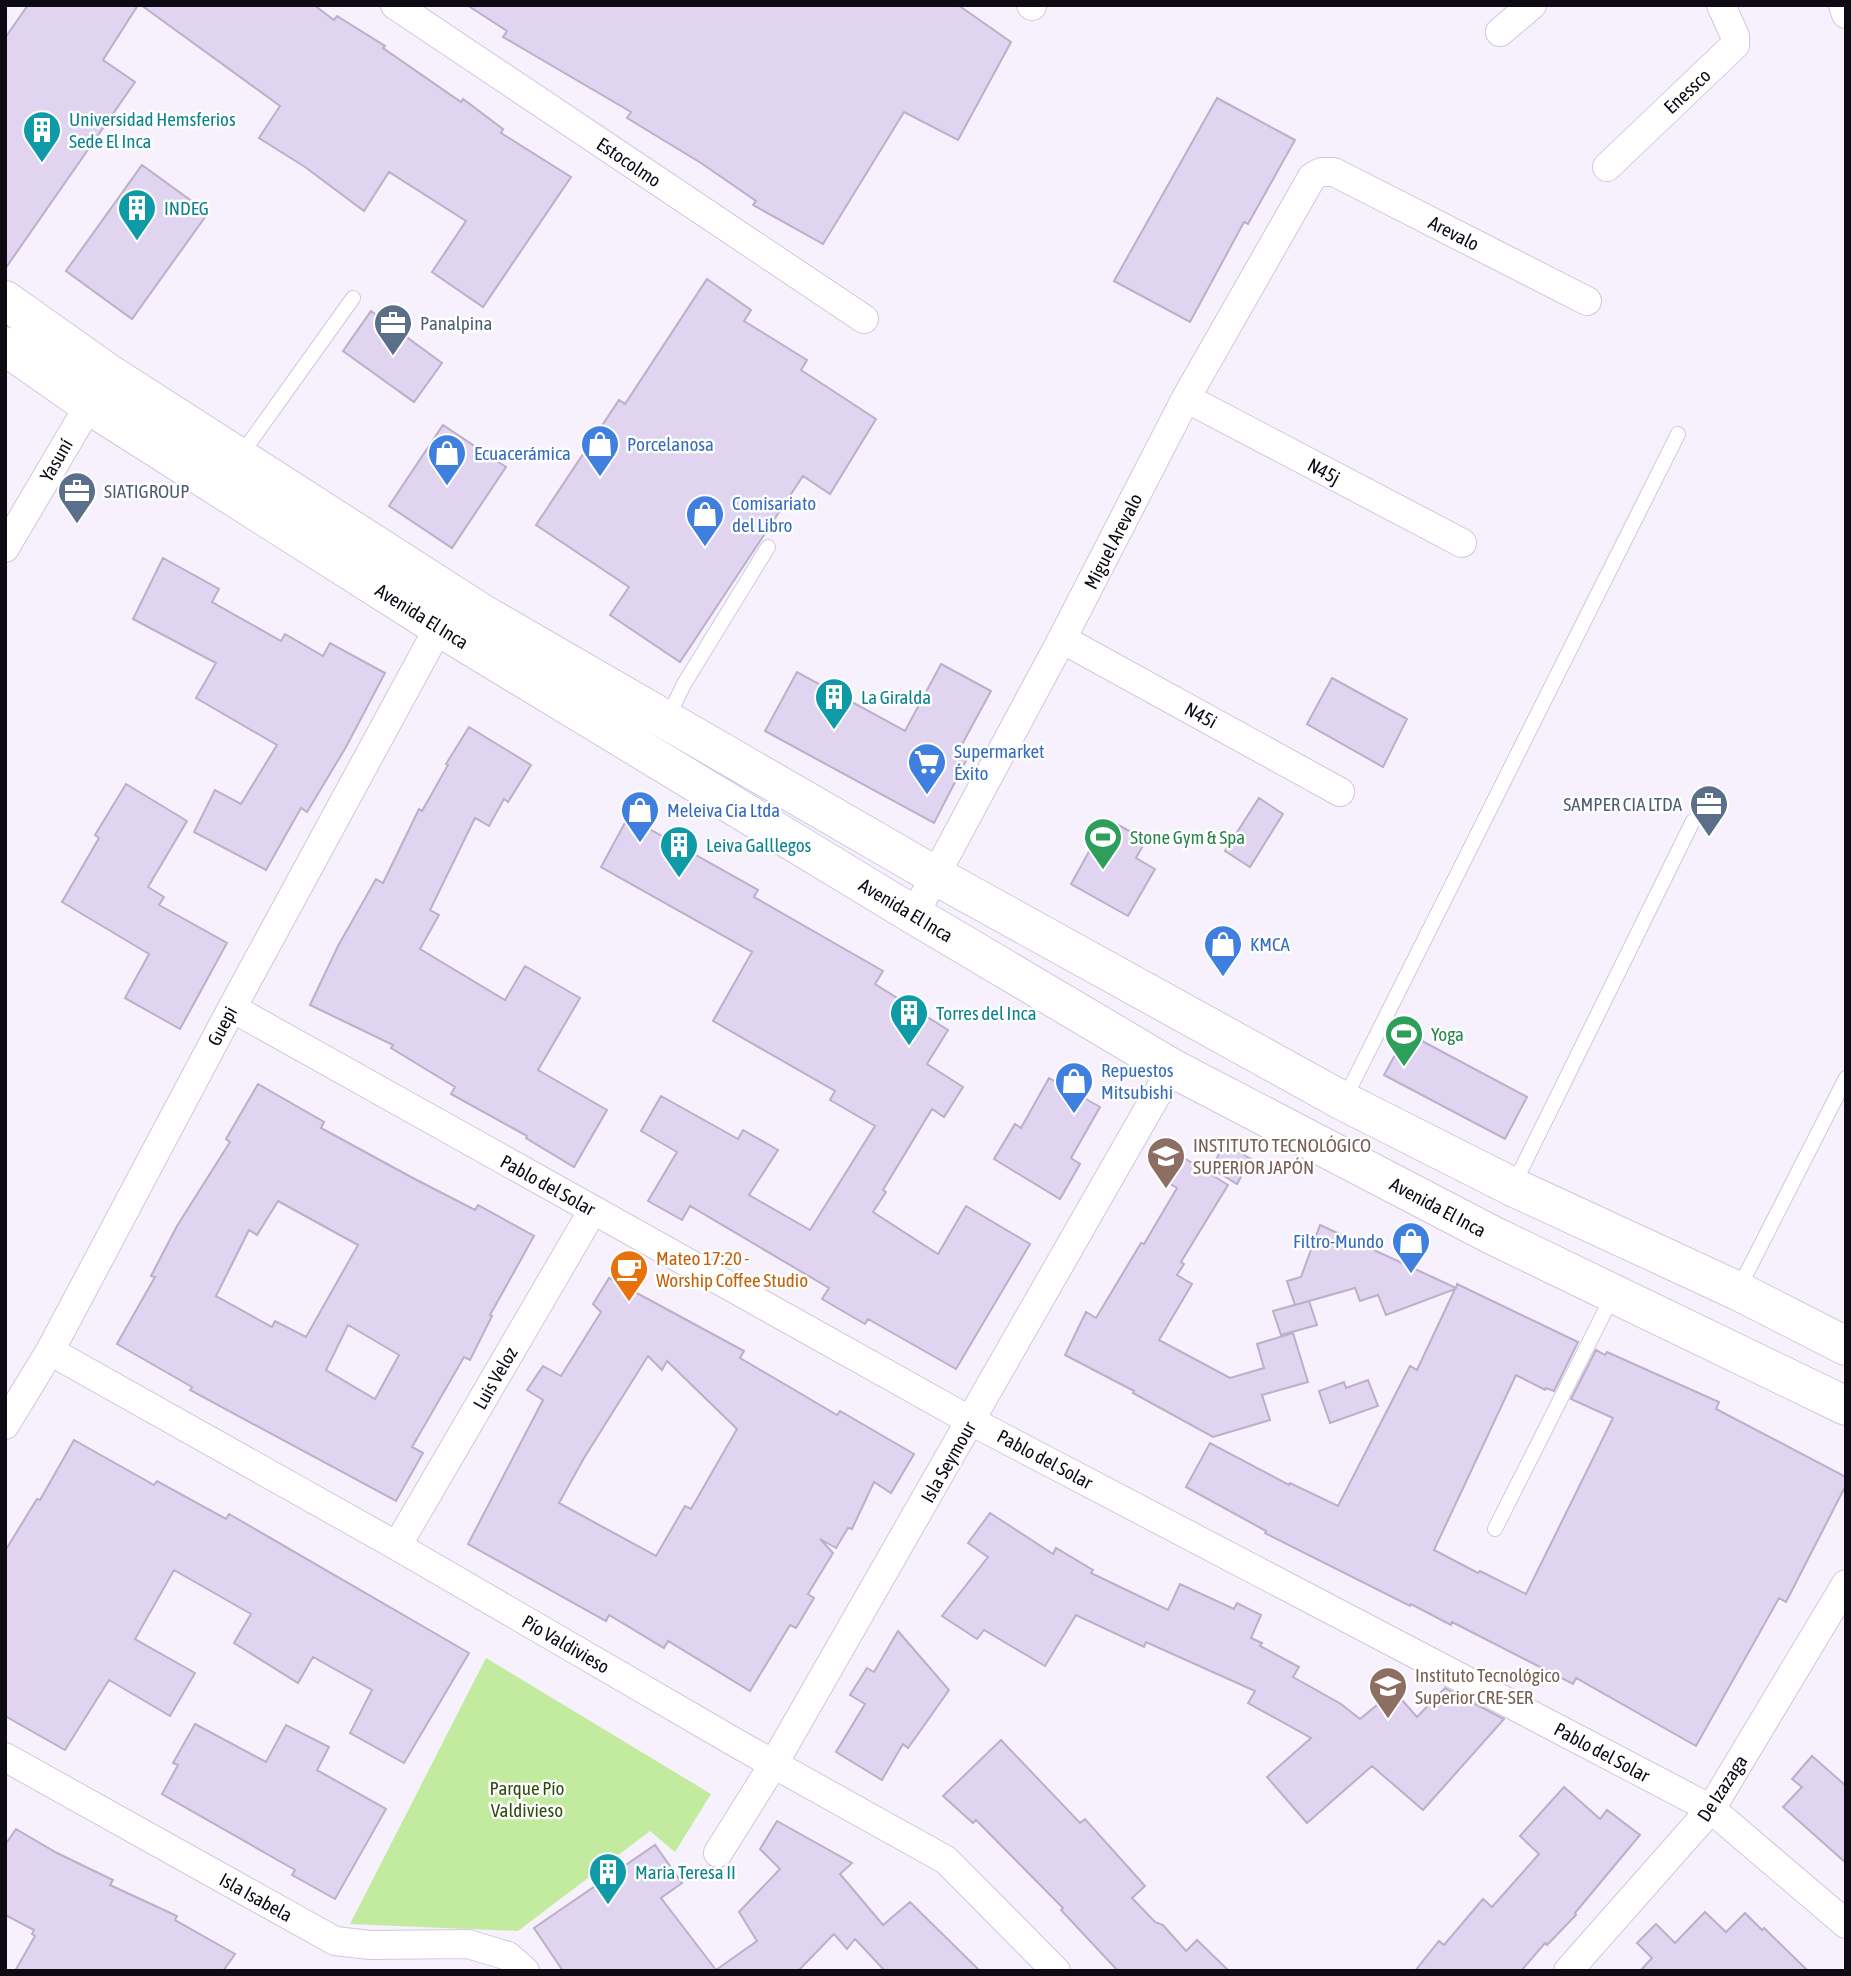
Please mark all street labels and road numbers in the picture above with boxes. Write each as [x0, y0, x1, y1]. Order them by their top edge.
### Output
street label: Enessco [1659, 64, 1715, 118]
street label: Estocolmo [593, 133, 665, 191]
street label: Arevalo [1425, 211, 1483, 255]
street label: Yasuní [35, 435, 77, 485]
street label: N45j [1304, 453, 1344, 489]
street label: Miguel Arevalo [1080, 489, 1147, 592]
street label: Avenida El Inca [372, 579, 472, 653]
street label: N45i [1181, 697, 1221, 733]
street label: Avenida El Inca [855, 873, 957, 947]
street label: Guepi [203, 1003, 241, 1049]
street label: Pablo del Solar [497, 1150, 600, 1220]
street label: Avenida El Inca [1386, 1173, 1490, 1241]
street label: Luis Veloz [468, 1343, 522, 1413]
street label: Isla Seymour [916, 1417, 980, 1506]
street label: Pablo del Solar [994, 1425, 1097, 1493]
street label: Pío Valdivieso [518, 1610, 614, 1678]
street label: Pablo del Solar [1551, 1718, 1654, 1786]
street label: De Izazaga [1692, 1751, 1752, 1825]
street label: Isla Isabela [216, 1868, 296, 1926]

